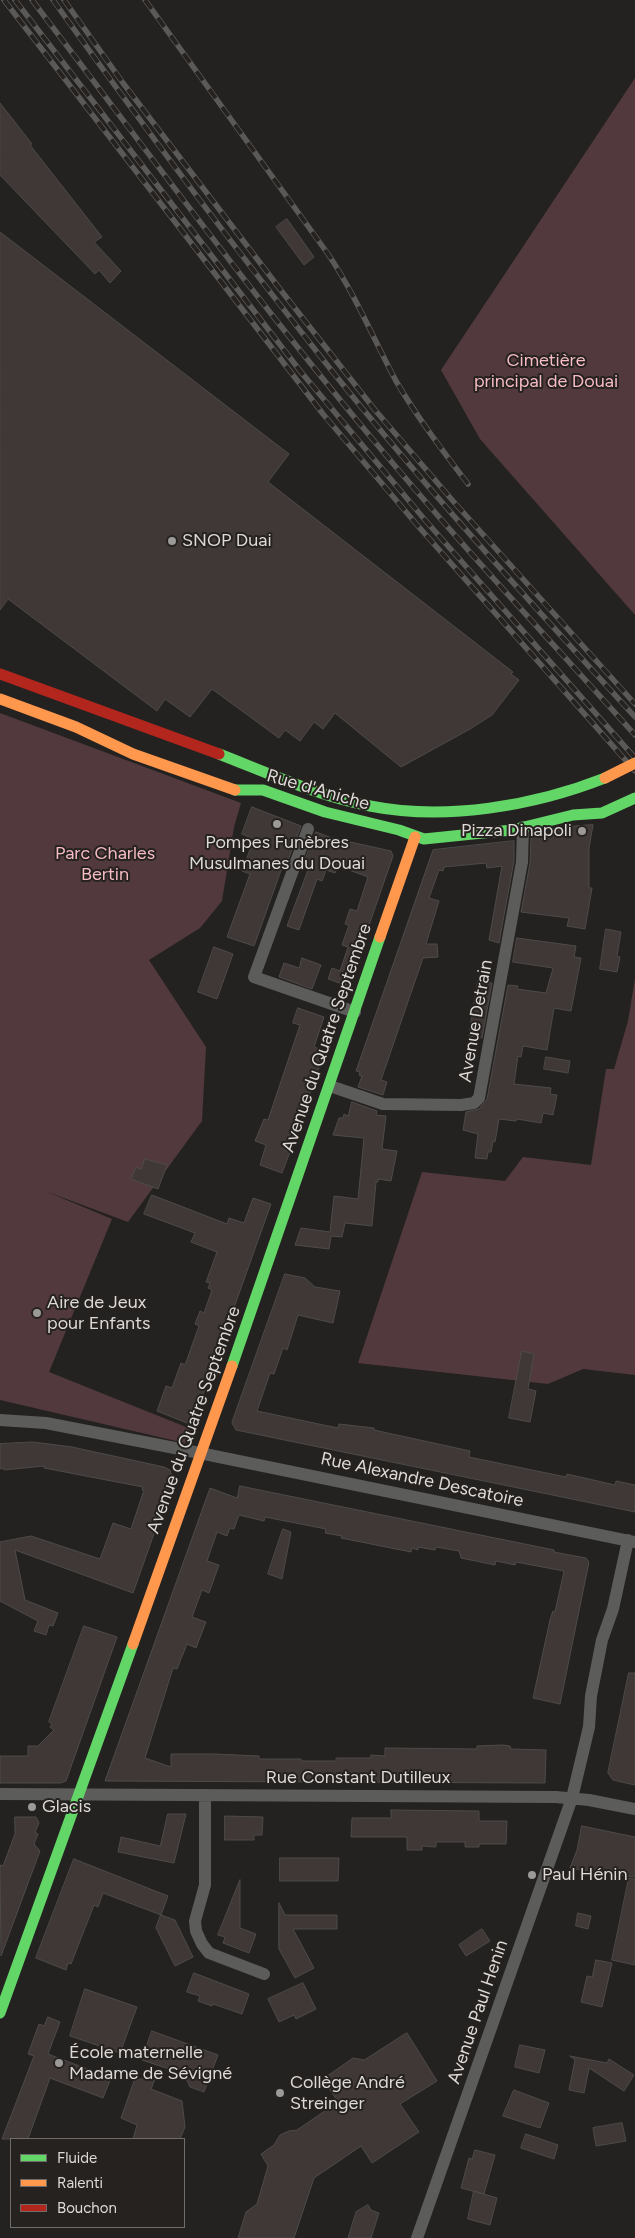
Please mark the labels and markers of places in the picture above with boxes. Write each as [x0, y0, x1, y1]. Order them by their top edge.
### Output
place label: SNOP Duai [182, 530, 272, 552]
marker: SNOP Duai [166, 535, 178, 547]
marker: Pompes Funèbres Musulmanes du Douai [271, 818, 283, 830]
place label: Pizza Dinapoli [461, 820, 572, 842]
marker: Pizza Dinapoli [576, 825, 588, 837]
place label: Pompes Funèbres Musulmanes du Douai [189, 832, 365, 874]
place label: Aire de Jeux pour Enfants [47, 1292, 150, 1335]
marker: Aire de Jeux pour Enfants [31, 1307, 43, 1319]
place label: Glacis [42, 1796, 91, 1818]
marker: Glacis [26, 1801, 38, 1813]
place label: Paul Hénin [542, 1864, 627, 1886]
marker: Paul Hénin [526, 1869, 538, 1881]
place label: École maternelle Madame de Sévigné [69, 2042, 232, 2084]
marker: École maternelle Madame de Sévigné [53, 2057, 65, 2069]
place label: Collège André Streinger [290, 2072, 405, 2114]
marker: Collège André Streinger [274, 2087, 286, 2099]

